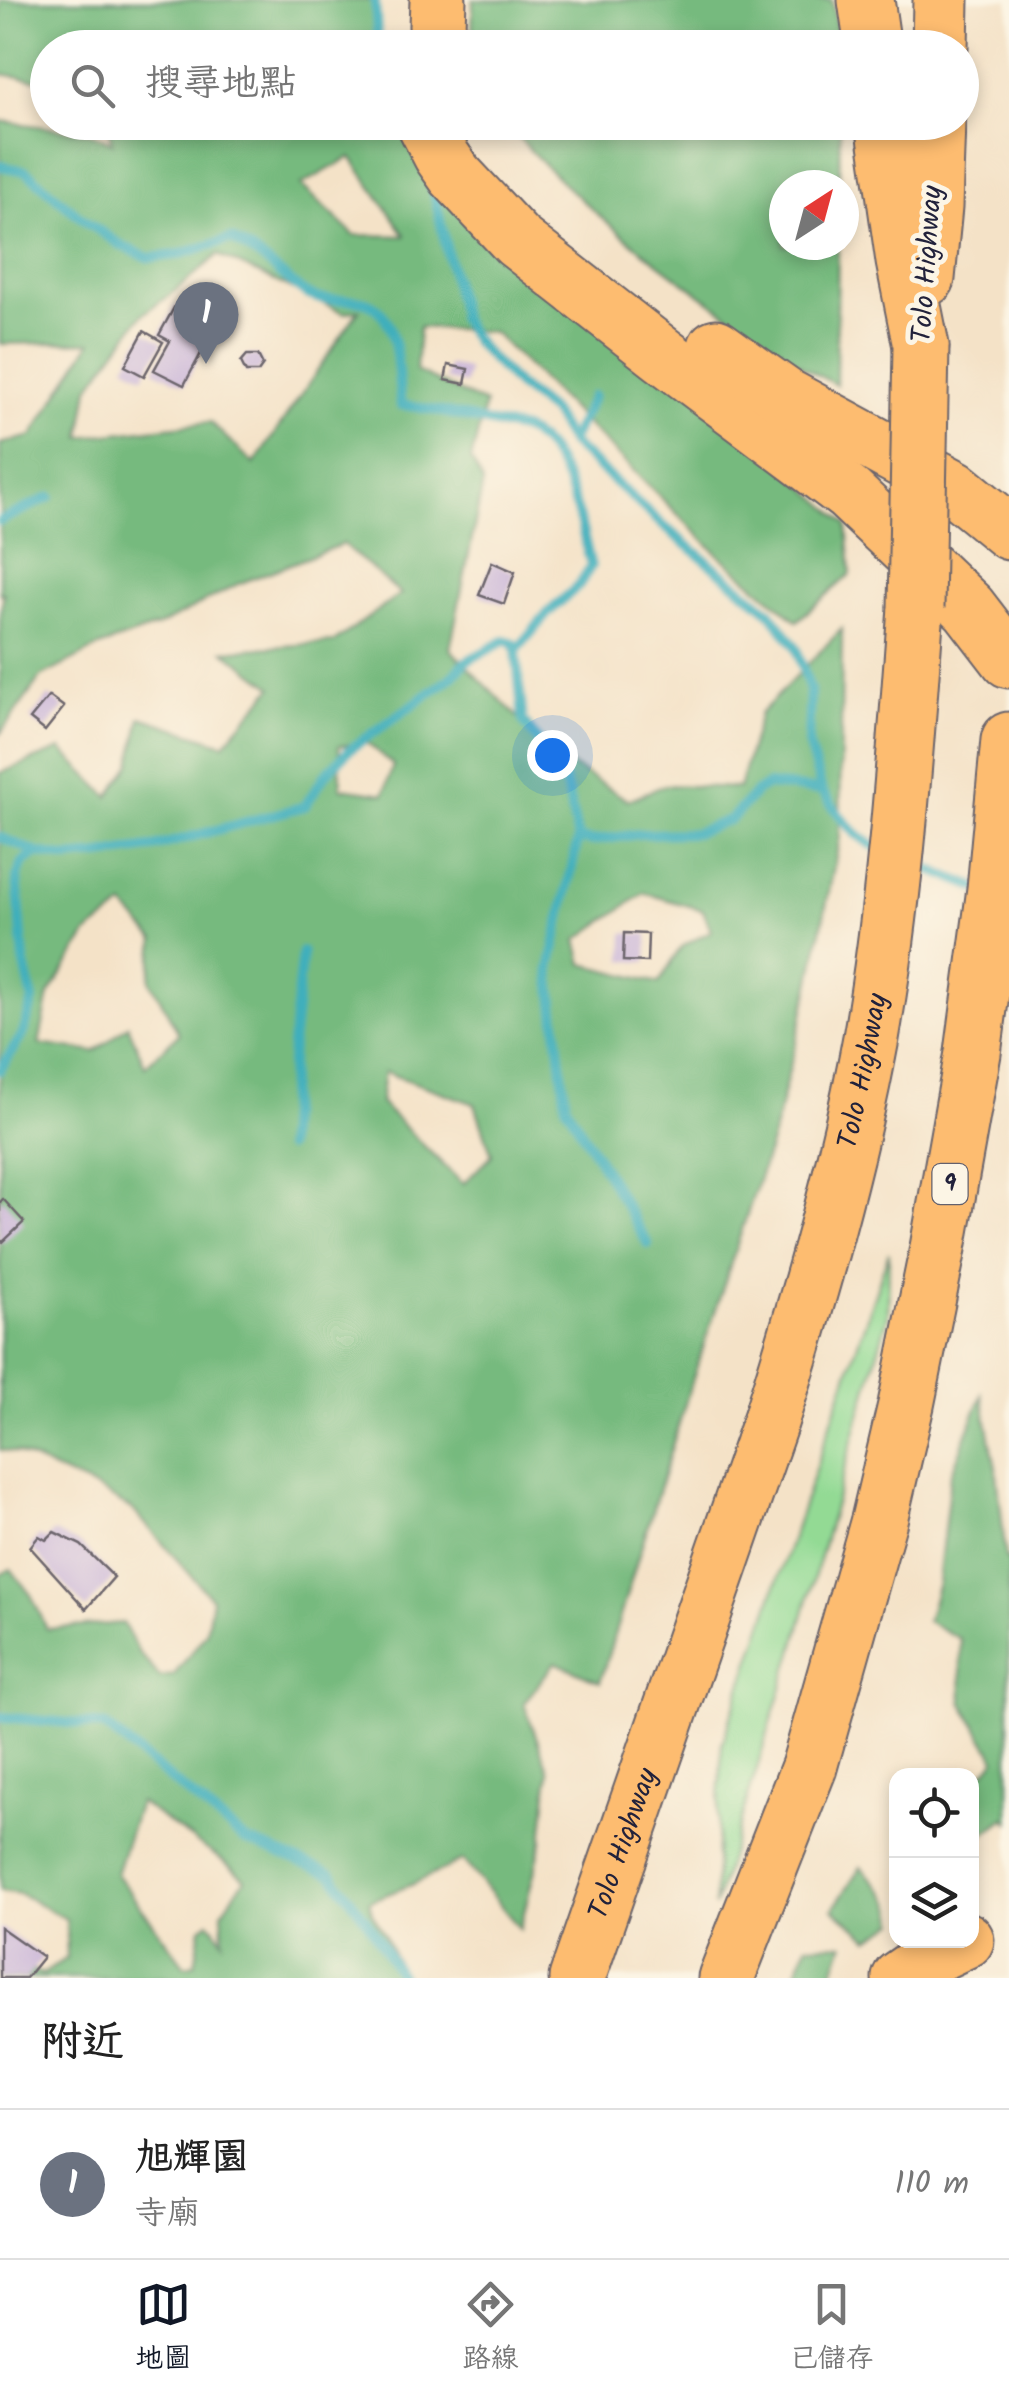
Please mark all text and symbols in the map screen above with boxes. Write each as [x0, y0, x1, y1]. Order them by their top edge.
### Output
search box [30, 30, 979, 140]
text: 搜尋地點 [145, 55, 297, 115]
icon: search [65, 58, 120, 113]
north arrow [769, 170, 859, 260]
street label: Tolo Highway [900, 183, 956, 344]
pin: 1 [174, 282, 238, 364]
your location [527, 730, 578, 781]
street label: Tolo Highway [826, 989, 901, 1153]
road number: 9 [932, 1164, 968, 1204]
street label: Tolo Highway [577, 1761, 671, 1926]
map controls [889, 1768, 979, 1948]
button: locate [889, 1768, 979, 1858]
button: layers [889, 1858, 979, 1948]
text: 附近 [40, 2010, 124, 2077]
text: 旭輝園 [135, 2129, 249, 2189]
text: 1 [68, 2159, 77, 2210]
text: 110 m [895, 2159, 969, 2210]
text: 寺廟 [135, 2189, 199, 2240]
tab: 地圖 [135, 2277, 192, 2382]
tab: 路線 [462, 2277, 519, 2382]
tab: 已儲存 [789, 2277, 874, 2382]

